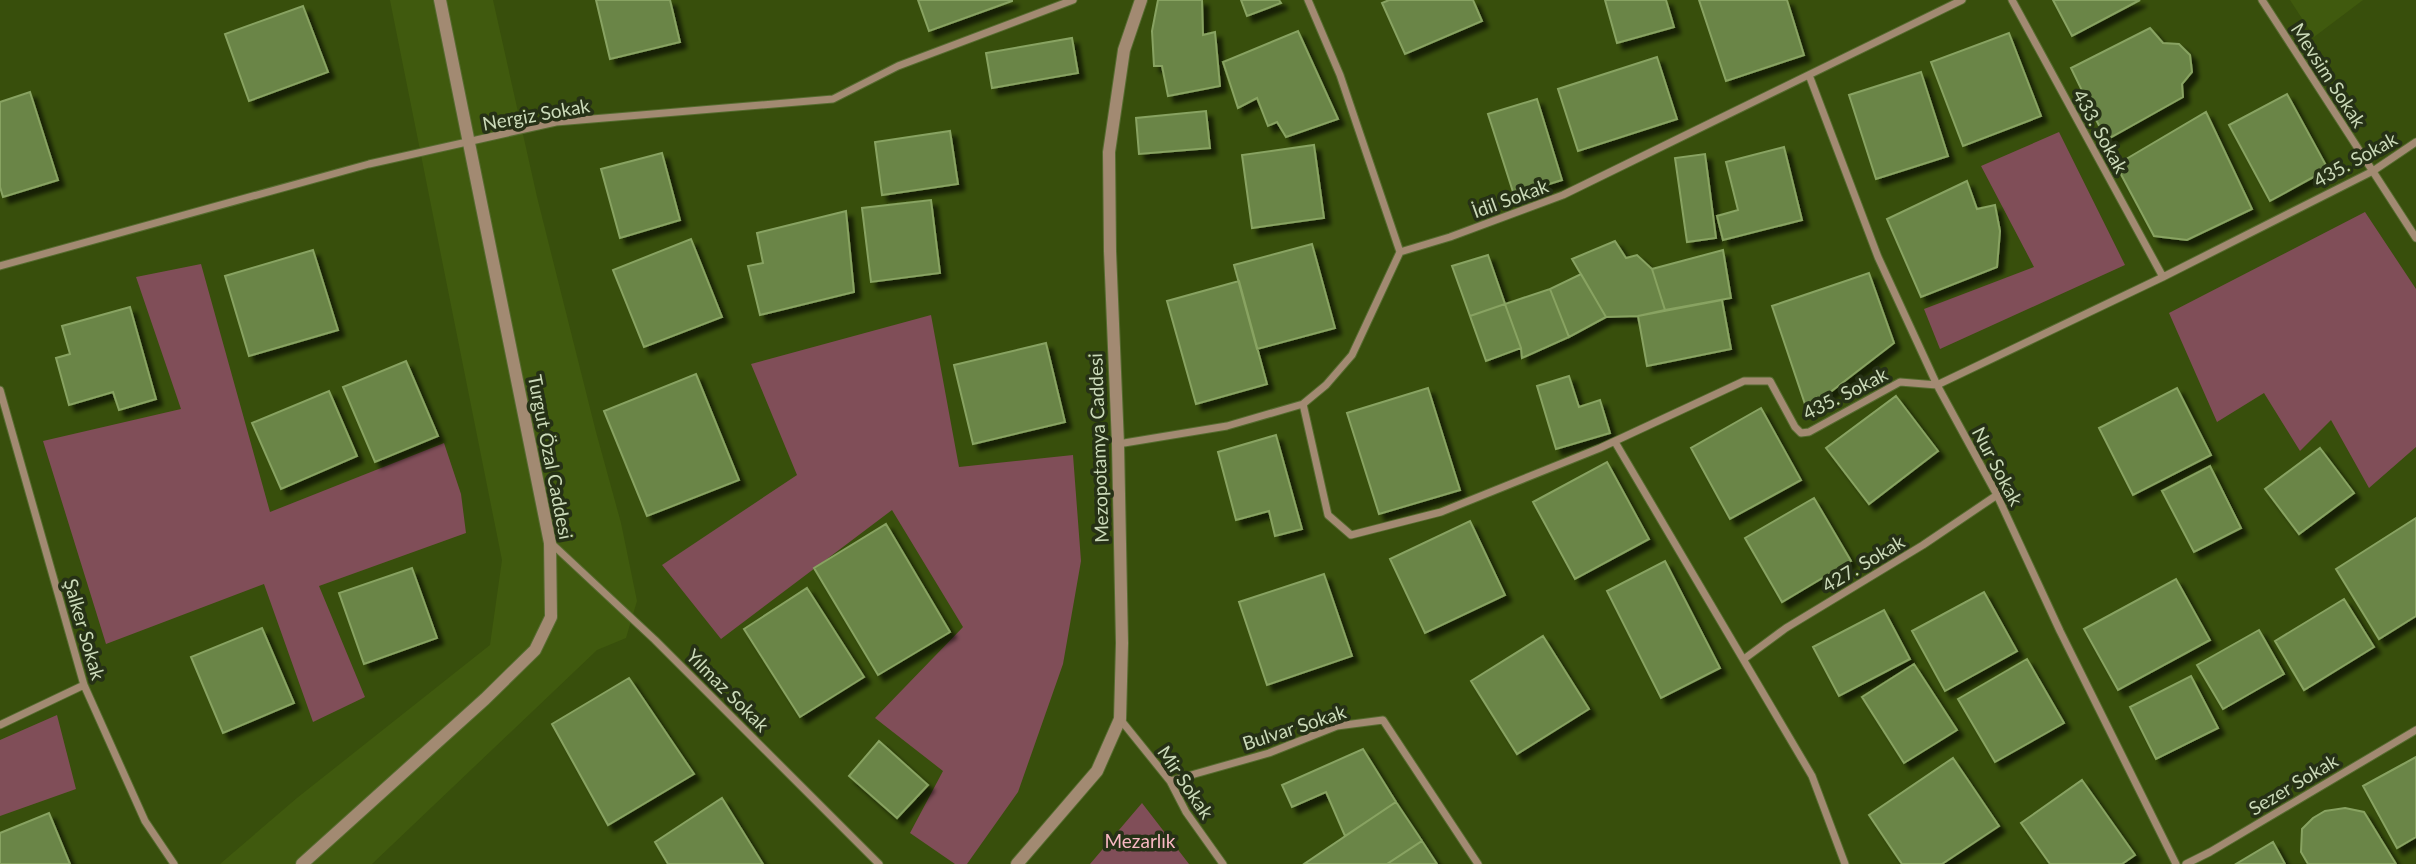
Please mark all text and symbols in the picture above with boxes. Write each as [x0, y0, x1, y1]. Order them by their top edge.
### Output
street label: Mevsim Sokak [2287, 18, 2371, 132]
street label: 433. Sokak [2069, 85, 2134, 177]
street label: Nergiz Sokak [481, 93, 592, 135]
street label: 435. Sokak [2309, 126, 2401, 191]
street label: İdil Sokak [1469, 174, 1552, 222]
street label: Mezopotamya Caddesi [1083, 353, 1113, 543]
street label: 435. Sokak [1799, 362, 1892, 424]
street label: Turgut Özal Caddesi [524, 373, 578, 541]
street label: Nur Sokak [1968, 423, 2029, 510]
street label: 427. Sokak [1818, 529, 1909, 597]
street label: Şalker Sokak [60, 576, 111, 683]
street label: Yılmaz Sokak [682, 644, 774, 736]
street label: Bulvar Sokak [1239, 699, 1349, 755]
street label: Mir Sokak [1153, 741, 1219, 823]
street label: Sezer Sokak [2244, 748, 2342, 820]
park label: Mezarlık [1104, 829, 1176, 852]

